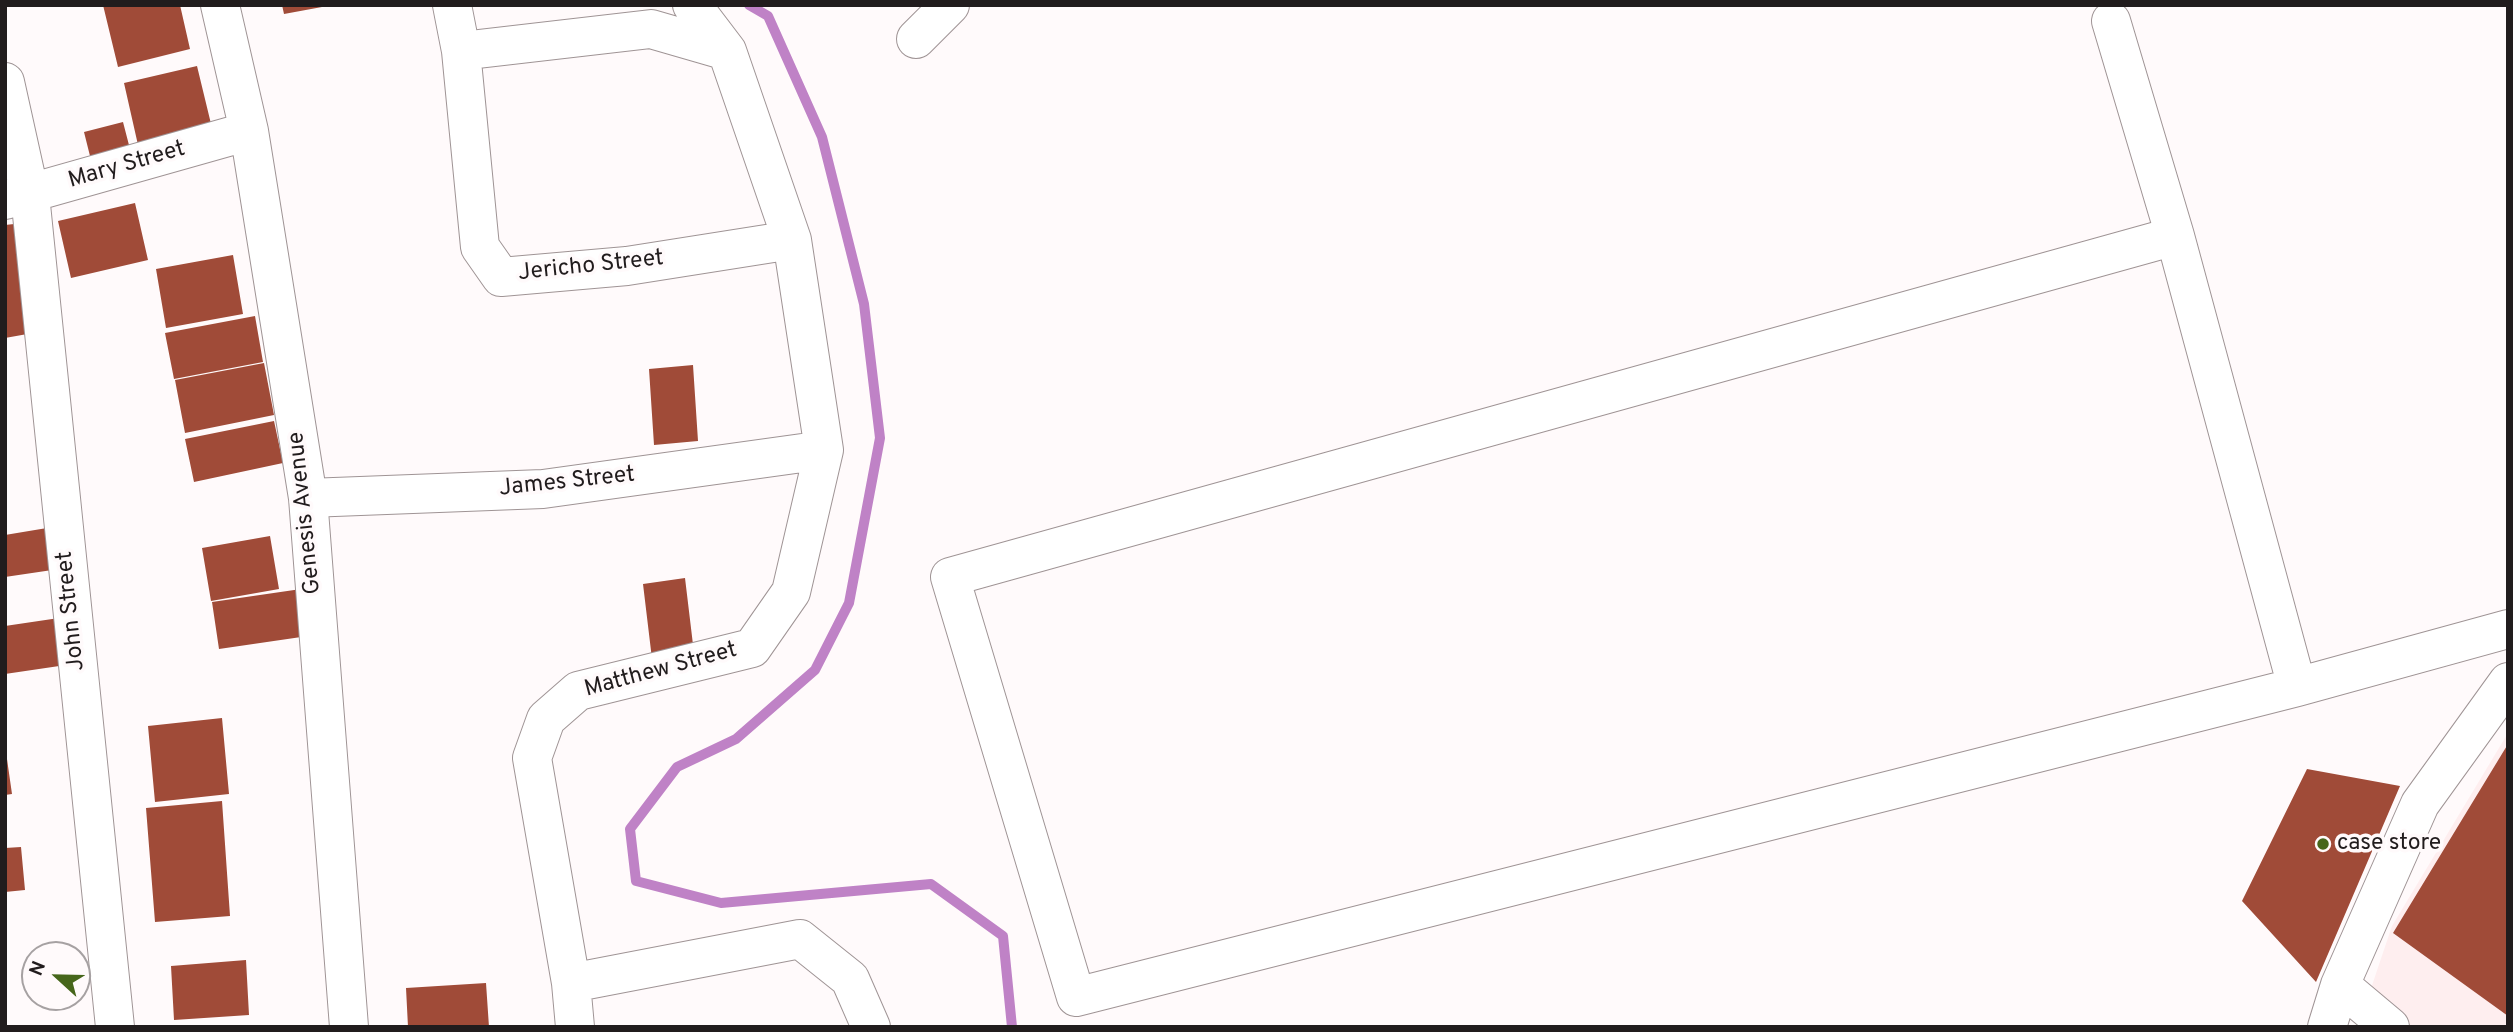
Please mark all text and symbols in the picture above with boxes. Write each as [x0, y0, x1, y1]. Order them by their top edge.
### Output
street label: Mary Street [65, 136, 189, 196]
street label: Jericho Street [517, 246, 665, 288]
street label: Genesis Avenue [284, 430, 328, 596]
street label: James Street [498, 462, 636, 504]
street label: John Street [52, 550, 92, 672]
street label: Matthew Street [582, 637, 740, 705]
place label: case store [2337, 830, 2441, 858]
marker: case store [2315, 836, 2331, 852]
north arrow [21, 941, 91, 1011]
text: N [25, 958, 52, 980]

